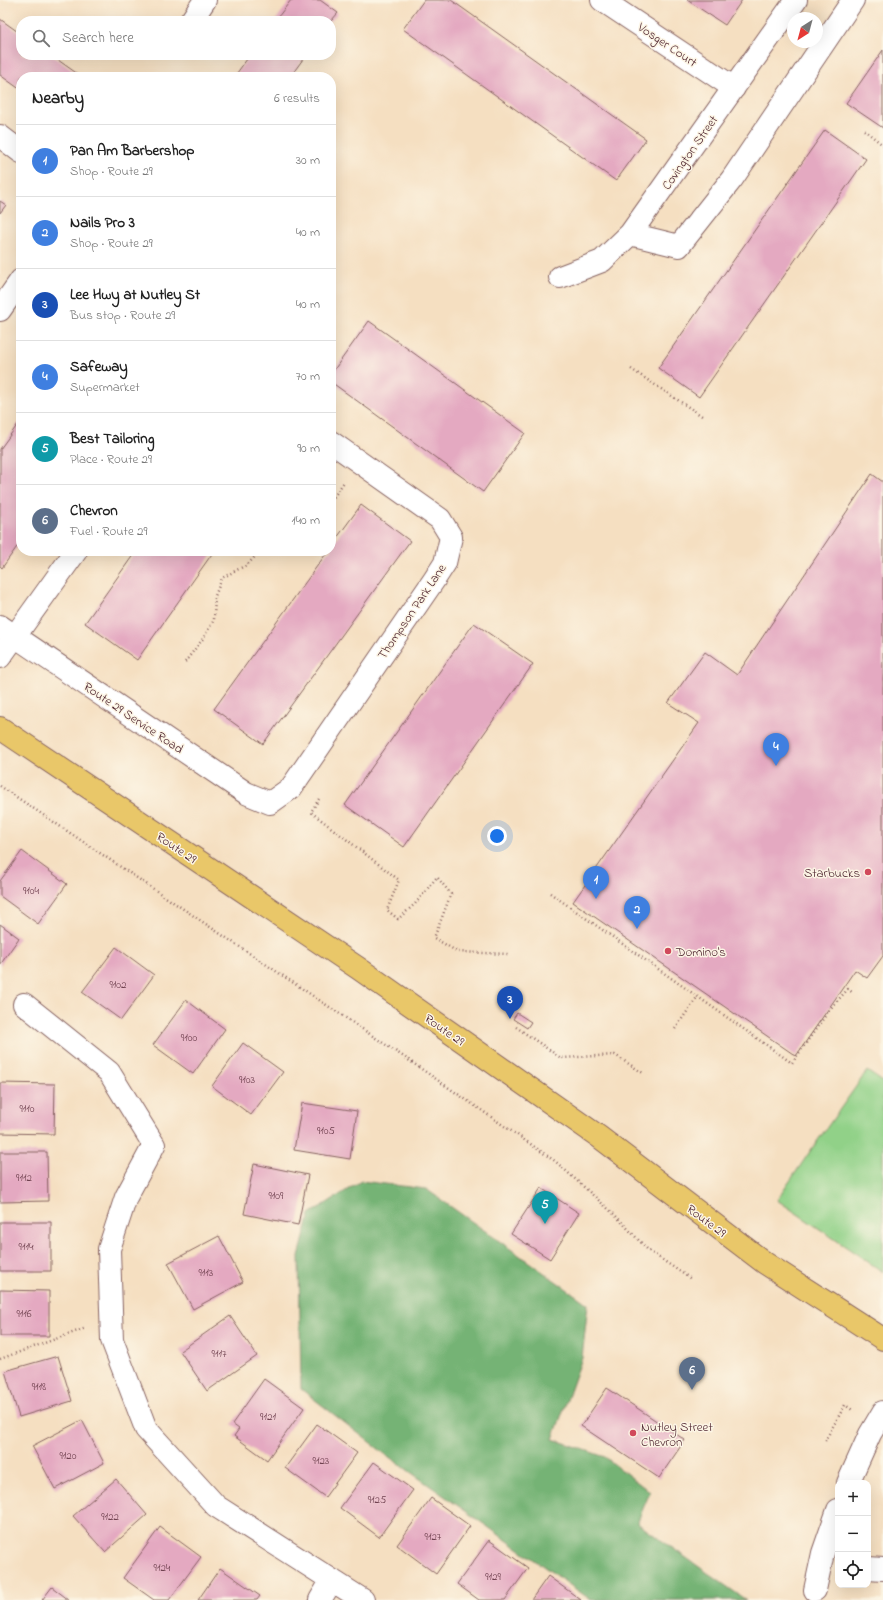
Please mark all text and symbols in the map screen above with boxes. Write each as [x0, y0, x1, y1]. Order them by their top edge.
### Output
north arrow [787, 12, 823, 48]
search box [16, 16, 336, 60]
street label: Vosger Court [632, 18, 701, 73]
icon: search [30, 27, 52, 49]
text: Search here [62, 27, 134, 49]
text: Nearby [32, 86, 84, 111]
text: 6 results [274, 89, 320, 108]
street label: Covington Street [657, 111, 724, 195]
text: Pan Am Barbershop [70, 140, 195, 162]
text: 1 [43, 151, 47, 170]
text: 30 m [296, 151, 320, 170]
text: Shop · Route 29 [70, 162, 153, 181]
text: Nails Pro 3 [70, 212, 135, 234]
text: 2 [42, 223, 48, 242]
text: 40 m [296, 223, 320, 242]
text: Shop · Route 29 [70, 234, 153, 253]
text: Lee Hwy at Nutley St [70, 284, 200, 306]
text: 3 [42, 295, 48, 314]
text: 40 m [296, 295, 320, 314]
text: Bus stop · Route 29 [70, 306, 175, 325]
text: Safeway [70, 356, 128, 378]
text: 4 [42, 367, 48, 386]
text: 70 m [296, 367, 320, 386]
text: Supermarket [70, 378, 140, 397]
text: Best Tailoring [70, 428, 154, 450]
text: 5 [41, 439, 49, 458]
text: 90 m [297, 439, 320, 458]
text: Place · Route 29 [70, 450, 152, 469]
text: Chevron [70, 500, 118, 522]
text: 6 [42, 511, 48, 530]
text: 140 m [292, 511, 320, 530]
text: Fuel · Route 29 [70, 522, 147, 541]
street label: Thompson Park Lane [373, 560, 451, 663]
street label: Route 29 Service Road [79, 678, 188, 759]
pin: 4 [763, 733, 789, 766]
your location [487, 826, 507, 846]
street label: Route 29 [152, 828, 200, 869]
place label: Starbucks [804, 864, 860, 883]
pin: 1 [583, 866, 609, 899]
marker: Starbucks [863, 867, 873, 877]
house number: 9104 [23, 883, 40, 899]
pin: 2 [624, 896, 650, 929]
place label: Domino's [675, 943, 726, 962]
marker: Domino's [663, 946, 673, 956]
house number: 9102 [109, 977, 127, 993]
pin: 3 [497, 986, 523, 1019]
street label: Route 29 [420, 1009, 468, 1051]
house number: 9100 [181, 1030, 197, 1046]
house number: 9103 [239, 1072, 256, 1088]
house number: 9110 [19, 1101, 35, 1117]
house number: 9105 [317, 1123, 335, 1139]
house number: 9112 [16, 1170, 32, 1186]
house number: 9109 [269, 1188, 284, 1204]
pin: 5 [532, 1191, 558, 1224]
street label: Route 29 [682, 1200, 730, 1242]
house number: 9114 [19, 1239, 34, 1255]
house number: 9113 [199, 1265, 214, 1281]
house number: 9116 [16, 1306, 32, 1322]
house number: 9117 [212, 1346, 227, 1362]
pin: 6 [679, 1357, 705, 1390]
house number: 9118 [32, 1379, 46, 1395]
house number: 9121 [260, 1409, 276, 1425]
place label: Nutley Street Chevron [641, 1418, 713, 1452]
marker: Nutley Street Chevron [628, 1428, 638, 1438]
house number: 9120 [59, 1448, 77, 1464]
house number: 9123 [313, 1453, 330, 1469]
map controls [835, 1480, 871, 1588]
button: + [835, 1480, 871, 1516]
house number: 9125 [368, 1492, 386, 1508]
house number: 9122 [101, 1509, 119, 1525]
button: − [835, 1516, 871, 1552]
house number: 9127 [425, 1529, 442, 1545]
button: locate [835, 1552, 871, 1588]
house number: 9124 [154, 1560, 171, 1576]
house number: 9129 [485, 1569, 501, 1585]

